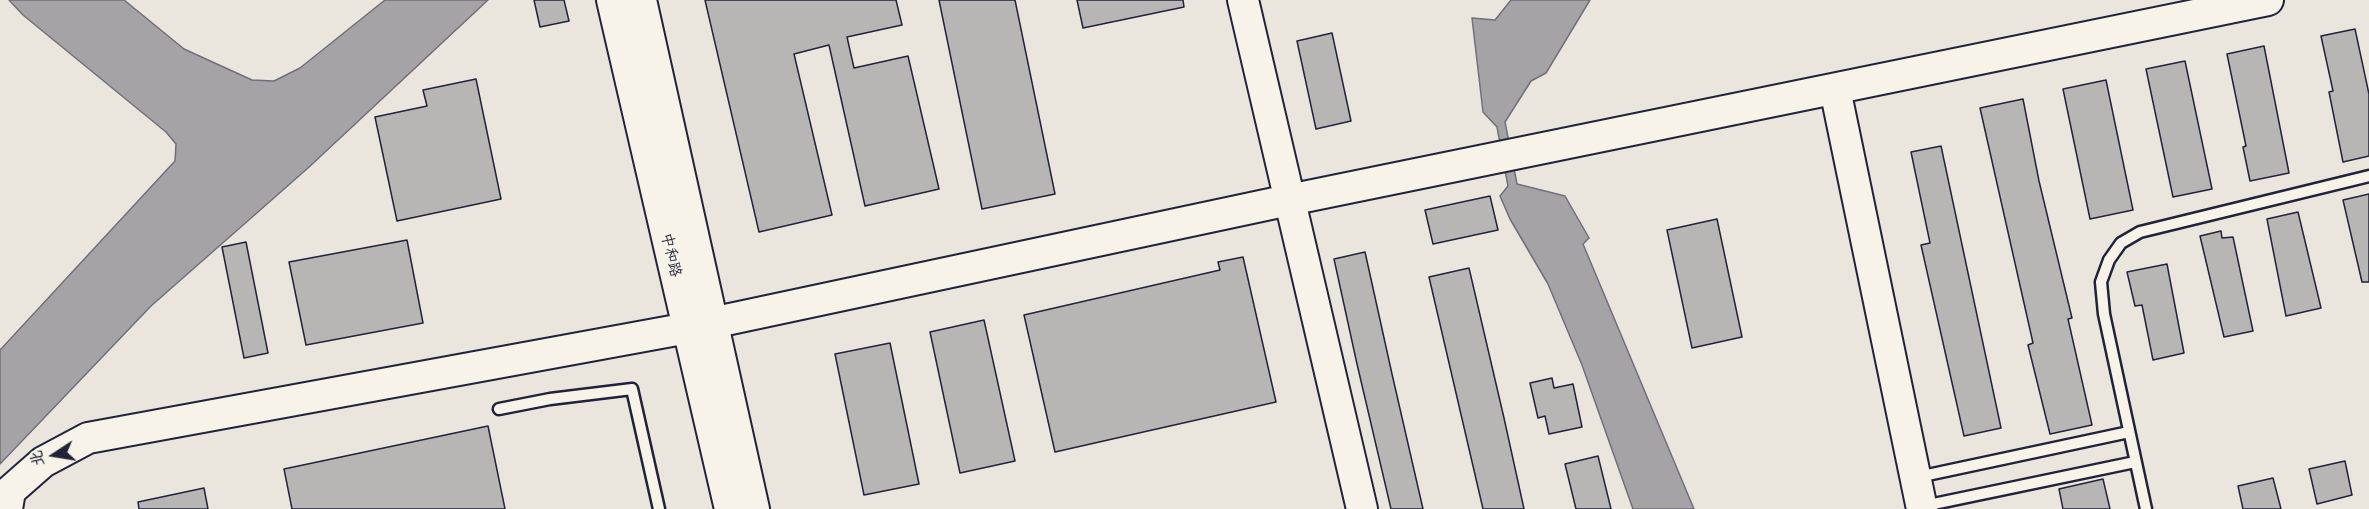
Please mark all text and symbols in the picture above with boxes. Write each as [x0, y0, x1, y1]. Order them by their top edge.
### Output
street label: 中和路 [657, 231, 685, 279]
north arrow [24, 425, 84, 485]
text: 北 [25, 449, 48, 469]

